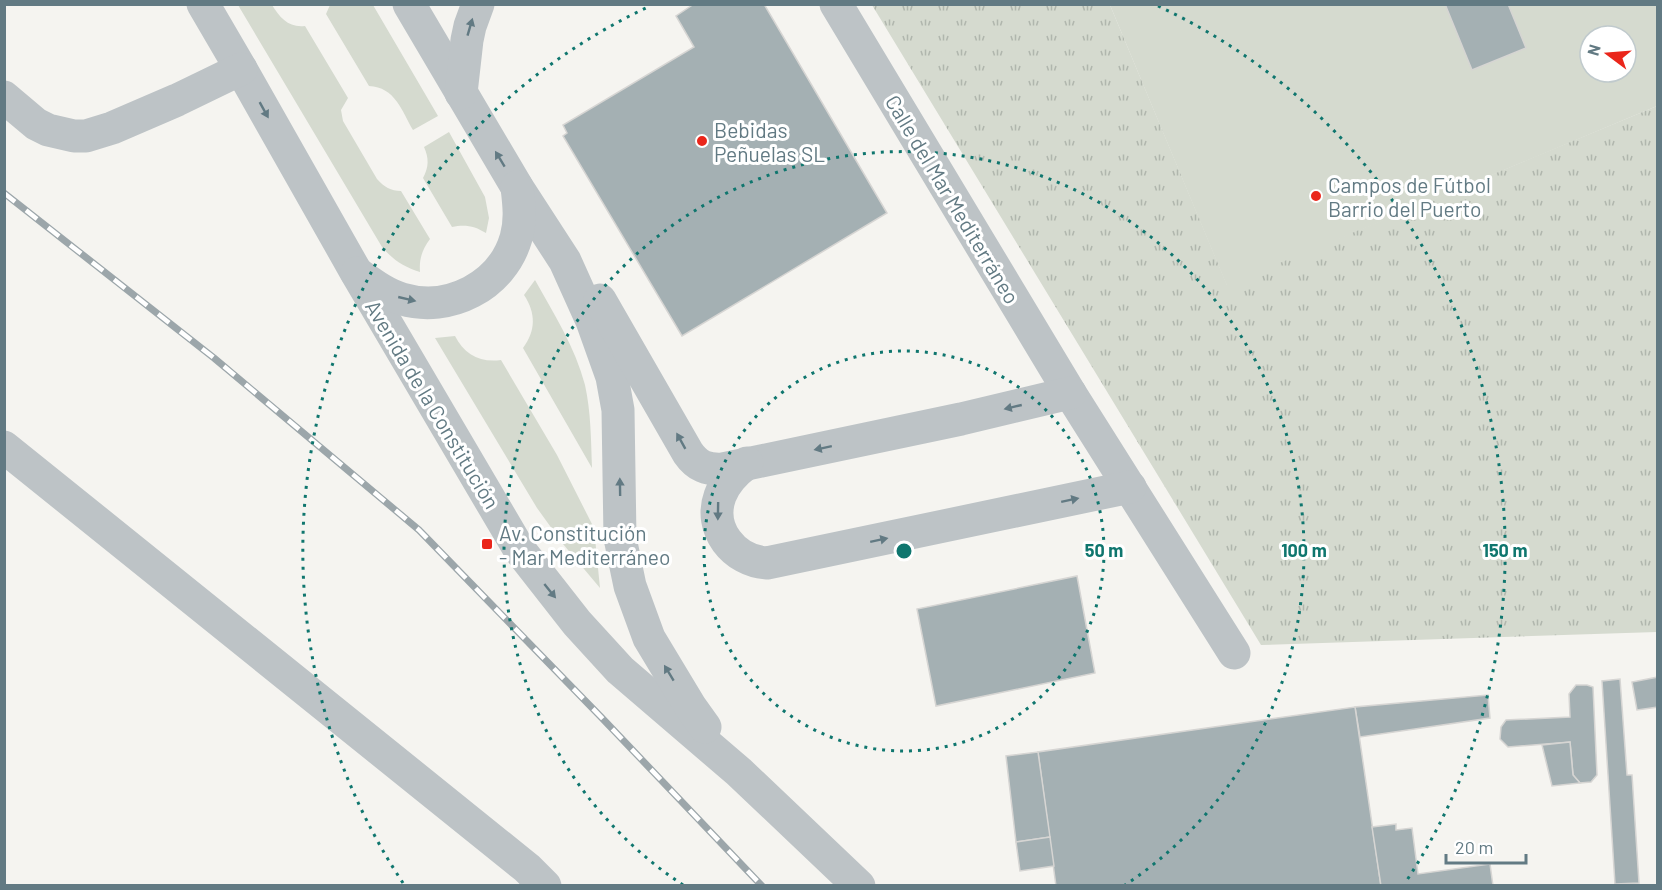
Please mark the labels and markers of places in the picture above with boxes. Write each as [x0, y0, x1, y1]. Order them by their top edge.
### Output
place label: Bebidas Peñuelas SL [714, 117, 825, 166]
marker: Bebidas Peñuelas SL [695, 134, 709, 148]
place label: Campos de Fútbol Barrio del Puerto [1328, 172, 1491, 221]
marker: Campos de Fútbol Barrio del Puerto [1309, 189, 1323, 203]
place label: Av. Constitución - Mar Mediterráneo [499, 520, 670, 569]
marker: Av. Constitución - Mar Mediterráneo [480, 537, 494, 551]
centre of rings [894, 541, 914, 561]

